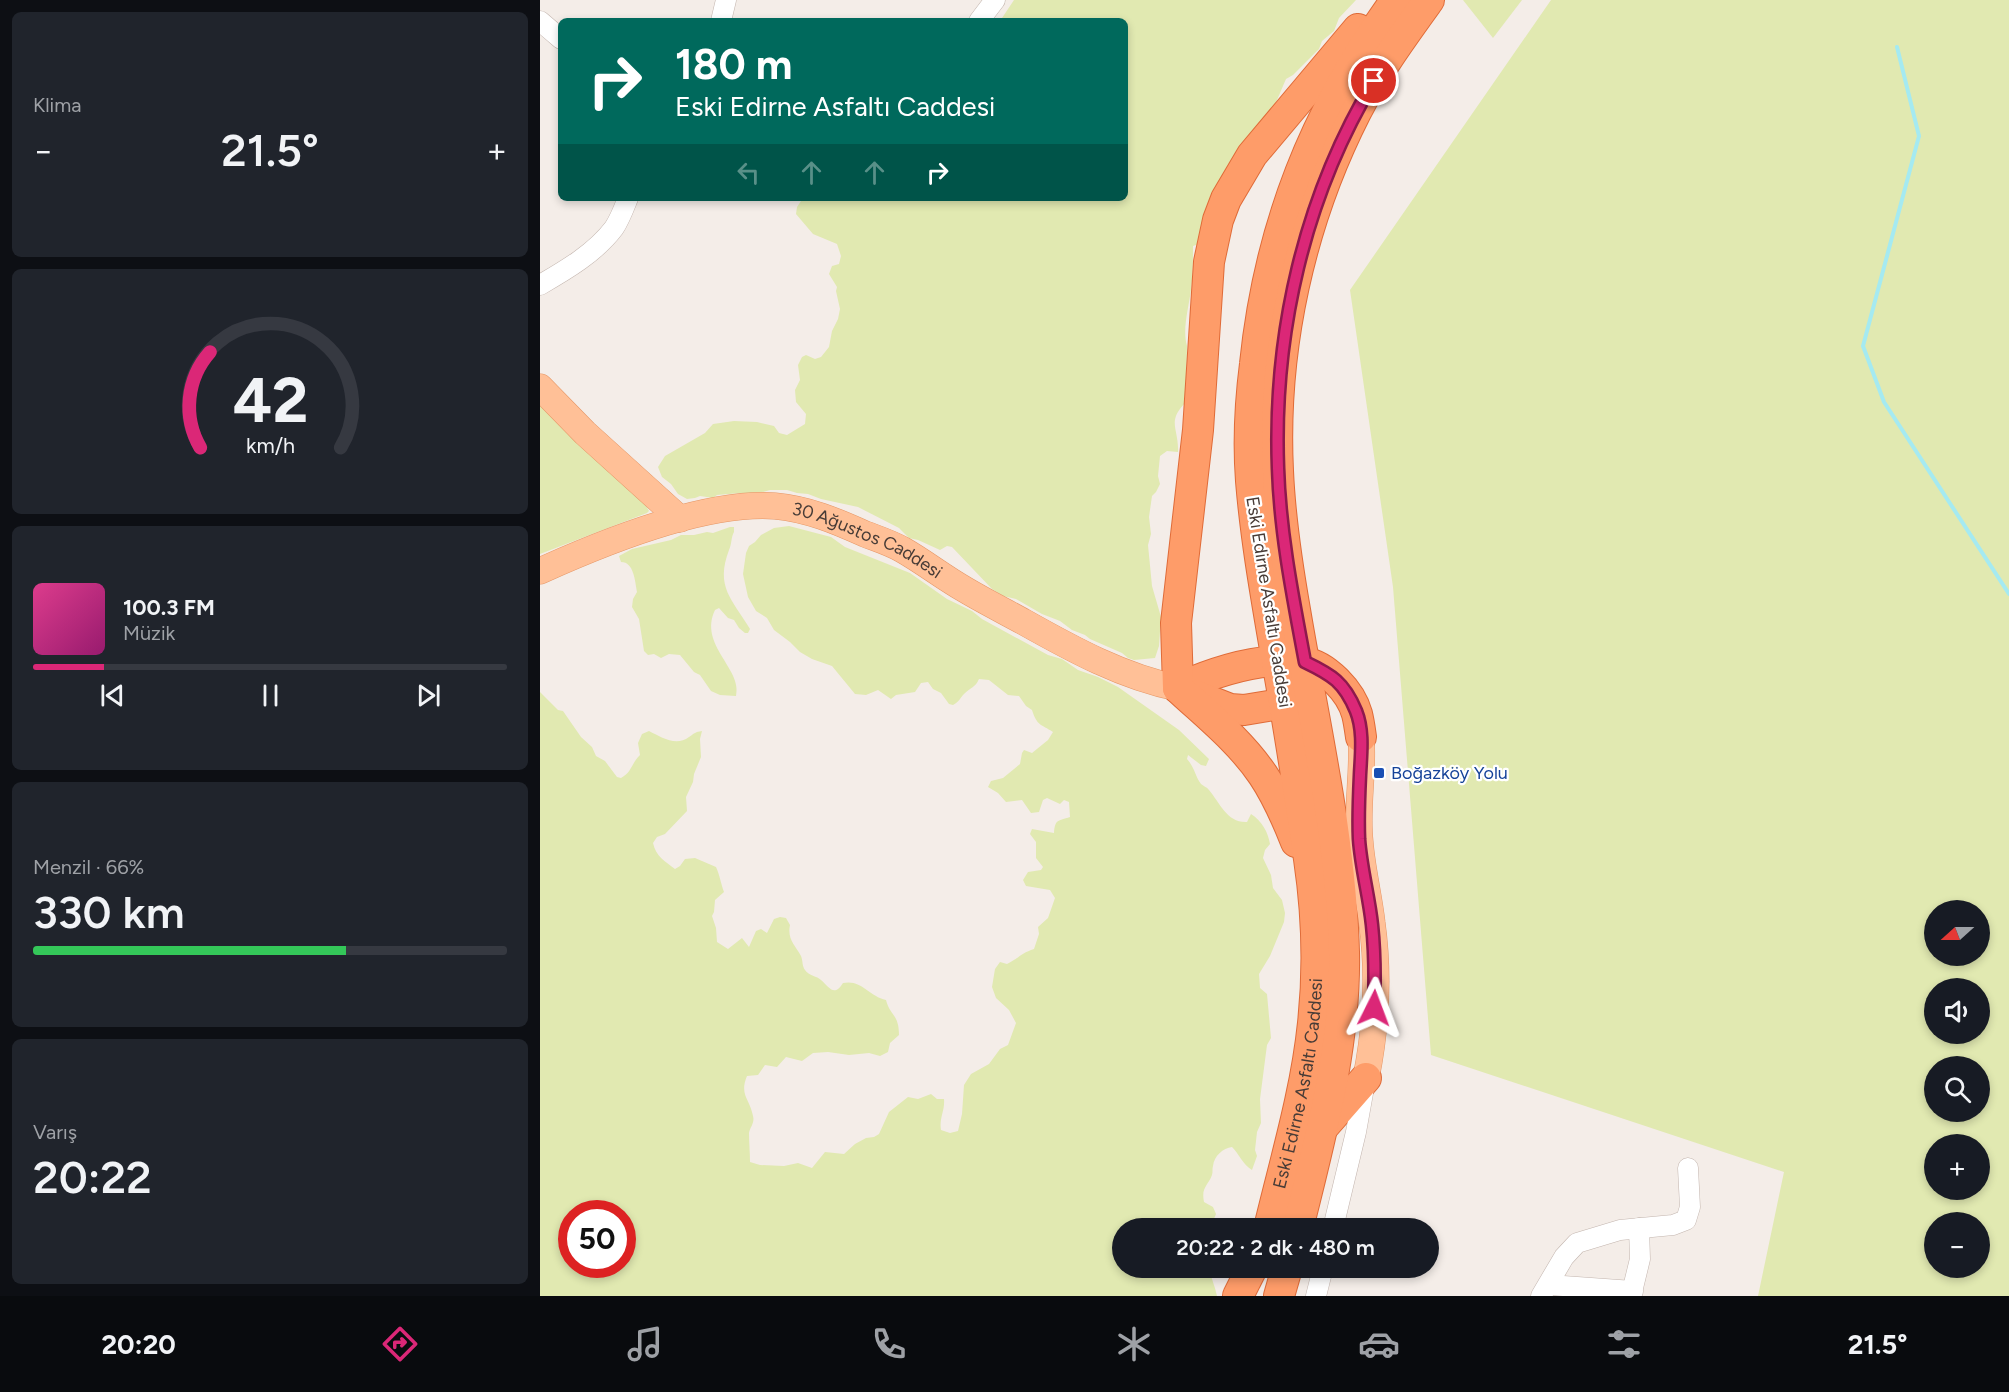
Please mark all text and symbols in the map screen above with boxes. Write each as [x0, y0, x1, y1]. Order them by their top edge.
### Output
text: 180 m [675, 39, 792, 90]
icon: right [576, 42, 654, 120]
pin [1348, 55, 1399, 106]
icon: arrive [1357, 64, 1390, 97]
text: Eski Edirne Asfaltı Caddesi [675, 90, 995, 123]
text: Klima [33, 93, 81, 117]
text: 21.5° [221, 123, 319, 177]
text: − [33, 131, 54, 170]
text: + [486, 131, 507, 170]
icon: left [732, 156, 765, 189]
icon: ahead [795, 156, 828, 189]
icon: ahead [858, 156, 891, 189]
icon: right [921, 156, 954, 189]
text: 42 [232, 363, 308, 438]
text: km/h [246, 434, 294, 459]
street label: Eski Edirne Asfaltı Caddesi [1241, 495, 1297, 709]
street label: 30 Ağustos Caddesi [790, 498, 946, 583]
text: 100.3 FM [123, 594, 215, 621]
text: Müzik [123, 621, 175, 645]
icon: previous [96, 679, 129, 712]
icon: pause [254, 679, 287, 712]
icon: next [412, 679, 445, 712]
place label: Boğazköy Yolu [1391, 762, 1508, 784]
marker: Boğazköy Yolu [1372, 766, 1386, 780]
text: Menzil · 66% [33, 855, 144, 879]
text: 330 km [33, 885, 185, 939]
north arrow [1924, 900, 1990, 966]
map controls [1924, 900, 1990, 1278]
position arrow [1342, 976, 1406, 1040]
street label: Eski Edirne Asfaltı Caddesi [1268, 978, 1327, 1191]
button: sound [1924, 978, 1990, 1044]
button: search [1924, 1056, 1990, 1122]
text: Varış [33, 1120, 77, 1144]
button: + [1924, 1134, 1990, 1200]
text: 20:22 [33, 1150, 152, 1204]
speed limit sign: 50 [558, 1200, 636, 1278]
button: − [1924, 1212, 1990, 1278]
text: 20:22 · 2 dk · 480 m [1176, 1234, 1375, 1261]
icon: directions [379, 1323, 421, 1365]
icon: music [624, 1323, 666, 1365]
icon: phone [868, 1323, 910, 1365]
icon: climate [1113, 1323, 1155, 1365]
icon: car [1358, 1323, 1400, 1365]
icon: filters [1603, 1323, 1645, 1365]
text: 20:20 [101, 1328, 176, 1361]
text: 21.5° [1848, 1328, 1907, 1361]

